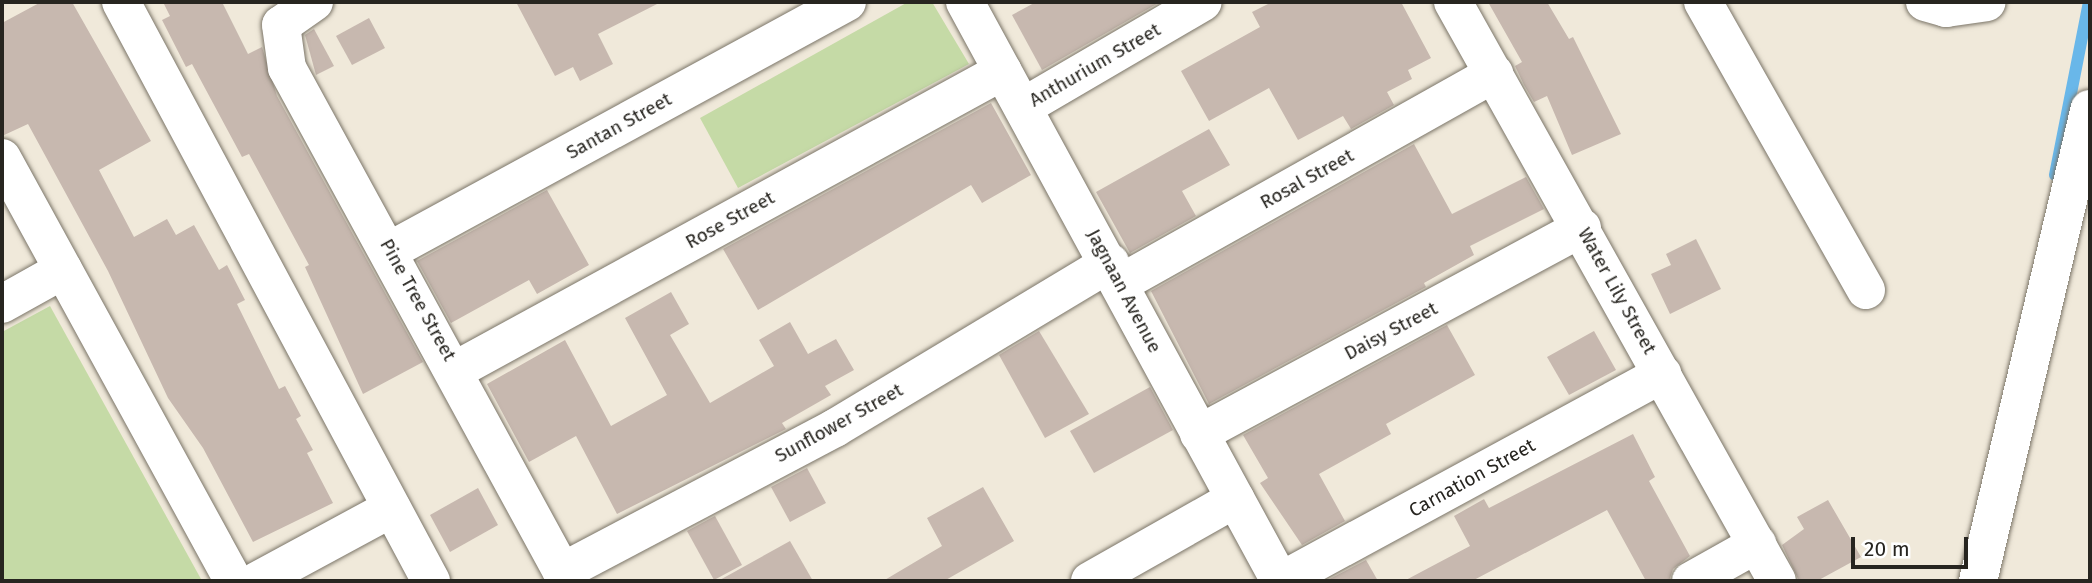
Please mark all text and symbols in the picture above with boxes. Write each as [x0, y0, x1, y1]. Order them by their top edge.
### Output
street label: Anthurium Street [1025, 18, 1165, 112]
street label: Santan Street [562, 88, 676, 164]
street label: Rosal Street [1256, 144, 1358, 214]
street label: Rose Street [682, 186, 778, 254]
street label: Water Lily Street [1573, 224, 1661, 358]
street label: Jagnaan Avenue [1082, 225, 1166, 357]
street label: Pine Tree Street [375, 235, 461, 365]
street label: Daisy Street [1341, 297, 1441, 365]
street label: Sunflower Street [771, 378, 907, 468]
street label: Carnation Street [1405, 434, 1539, 522]
scale bar [1854, 524, 1971, 568]
text: 20 m [1864, 536, 1910, 562]

